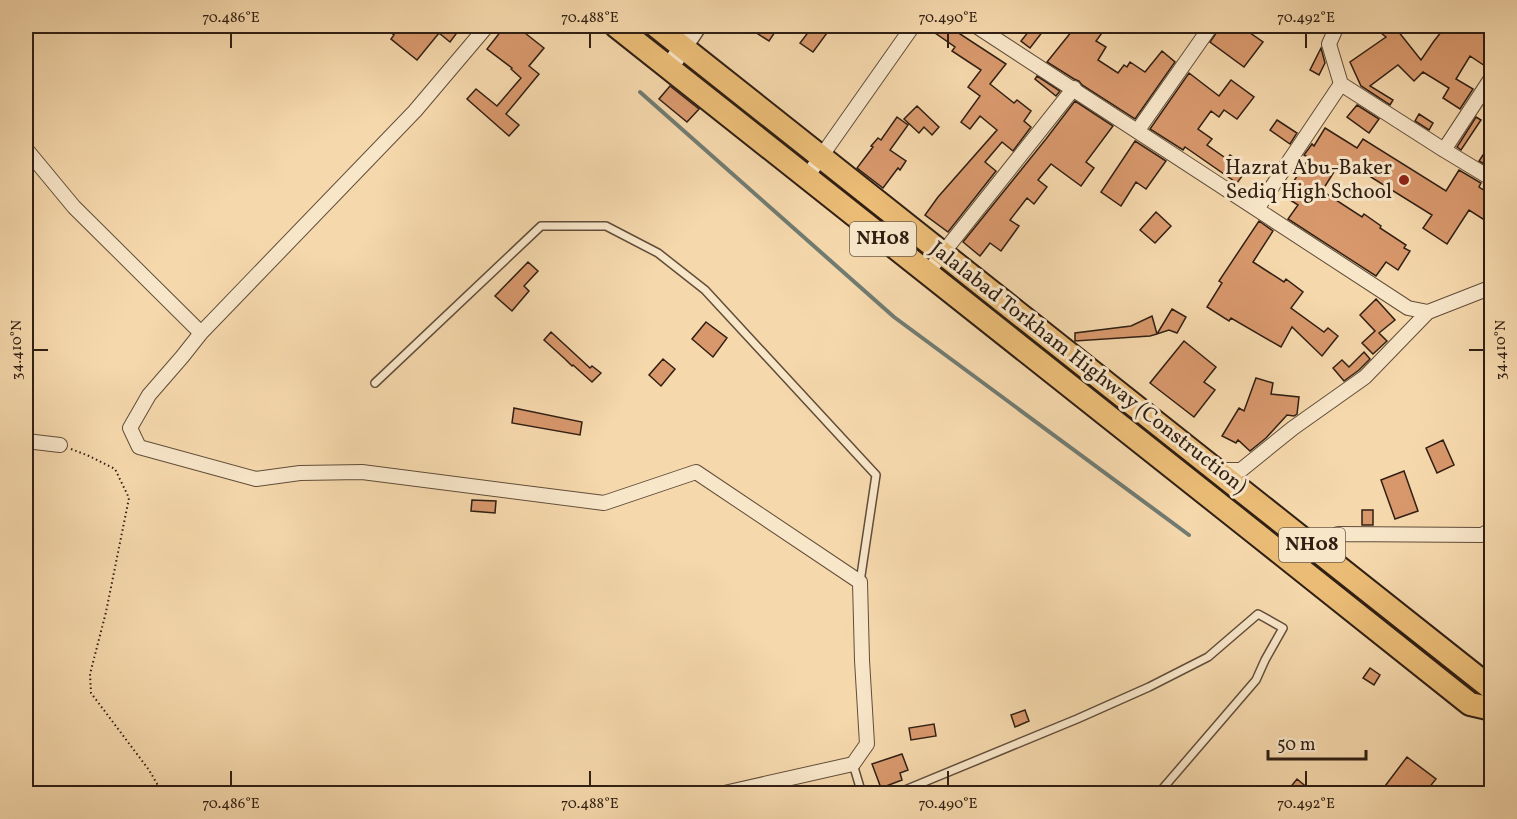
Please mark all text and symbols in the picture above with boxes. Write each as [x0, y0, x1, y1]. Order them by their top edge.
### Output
text: 70.486°E [202, 8, 260, 29]
text: 70.488°E [561, 8, 619, 29]
text: 70.490°E [918, 8, 978, 29]
text: 70.492°E [1277, 8, 1335, 29]
place label: Hazrat Abu-Baker Sediq High School [1225, 154, 1392, 207]
marker: Hazrat Abu-Baker Sediq High School [1397, 173, 1411, 187]
road number: NH08 [850, 222, 916, 256]
street label: Jalalabad Torkham Highway (Construction) [923, 235, 1253, 501]
text: 34.410°N [7, 320, 28, 380]
text: 34.410°N [1491, 320, 1512, 380]
road number: NH08 [1279, 528, 1345, 562]
scale bar [1268, 723, 1366, 761]
text: 50 m [1277, 733, 1316, 758]
text: 70.486°E [202, 794, 260, 815]
text: 70.488°E [561, 794, 619, 815]
text: 70.490°E [918, 794, 978, 815]
text: 70.492°E [1277, 794, 1335, 815]

